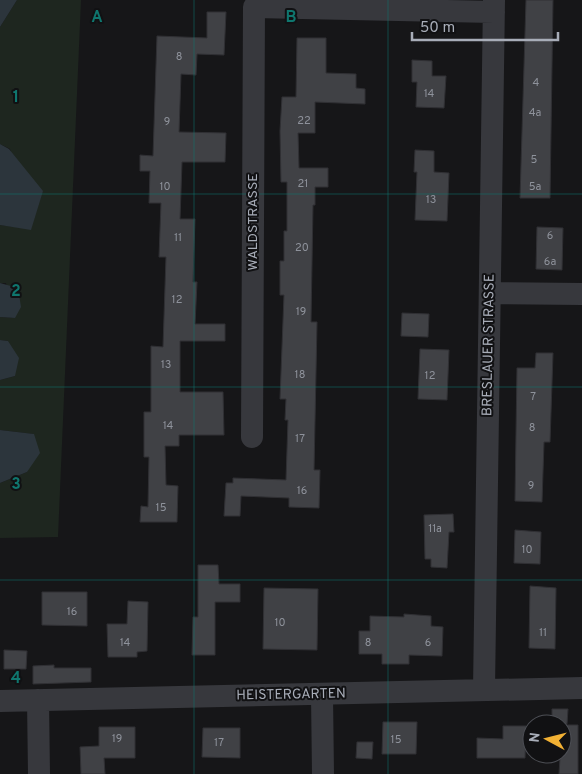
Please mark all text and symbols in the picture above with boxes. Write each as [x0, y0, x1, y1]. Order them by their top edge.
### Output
text: A [91, 8, 103, 28]
text: B [285, 8, 297, 28]
scale bar [412, 10, 558, 42]
text: 50 m [420, 19, 455, 38]
house number: 8 [176, 50, 182, 64]
house number: 4 [533, 76, 540, 90]
house number: 14 [424, 87, 435, 101]
text: 1 [13, 88, 19, 108]
house number: 4a [529, 106, 542, 120]
house number: 22 [297, 114, 311, 128]
house number: 9 [164, 115, 170, 129]
house number: 5 [531, 153, 538, 167]
street label: WALDSTRASSE [245, 173, 262, 271]
house number: 21 [298, 177, 308, 191]
house number: 10 [159, 180, 171, 194]
house number: 5a [529, 180, 542, 194]
house number: 13 [426, 193, 436, 207]
house number: 6 [547, 229, 553, 243]
house number: 11 [174, 231, 182, 245]
house number: 20 [295, 241, 309, 255]
house number: 6a [544, 255, 556, 269]
street label: BRESLAUER STRASSE [479, 274, 499, 416]
text: 2 [11, 282, 21, 302]
house number: 12 [172, 293, 182, 307]
house number: 19 [296, 305, 306, 319]
house number: 13 [161, 358, 171, 372]
house number: 18 [295, 368, 305, 382]
house number: 12 [425, 369, 435, 383]
house number: 7 [530, 390, 536, 404]
house number: 14 [163, 419, 174, 433]
house number: 8 [529, 421, 535, 435]
house number: 17 [295, 432, 305, 446]
text: 3 [11, 475, 21, 495]
house number: 9 [528, 479, 534, 493]
house number: 16 [297, 484, 307, 498]
house number: 15 [156, 501, 167, 515]
house number: 11a [428, 522, 442, 536]
house number: 10 [521, 543, 533, 557]
house number: 16 [67, 605, 77, 619]
house number: 10 [274, 616, 286, 630]
house number: 11 [539, 626, 547, 640]
house number: 14 [120, 636, 131, 650]
house number: 8 [365, 636, 371, 650]
house number: 6 [425, 636, 431, 650]
text: 4 [11, 669, 21, 689]
street label: HEISTERGARTEN [236, 686, 346, 704]
north arrow [522, 714, 572, 764]
house number: 19 [112, 732, 122, 746]
text: N [527, 732, 545, 744]
house number: 15 [391, 733, 402, 747]
house number: 17 [214, 736, 224, 750]

